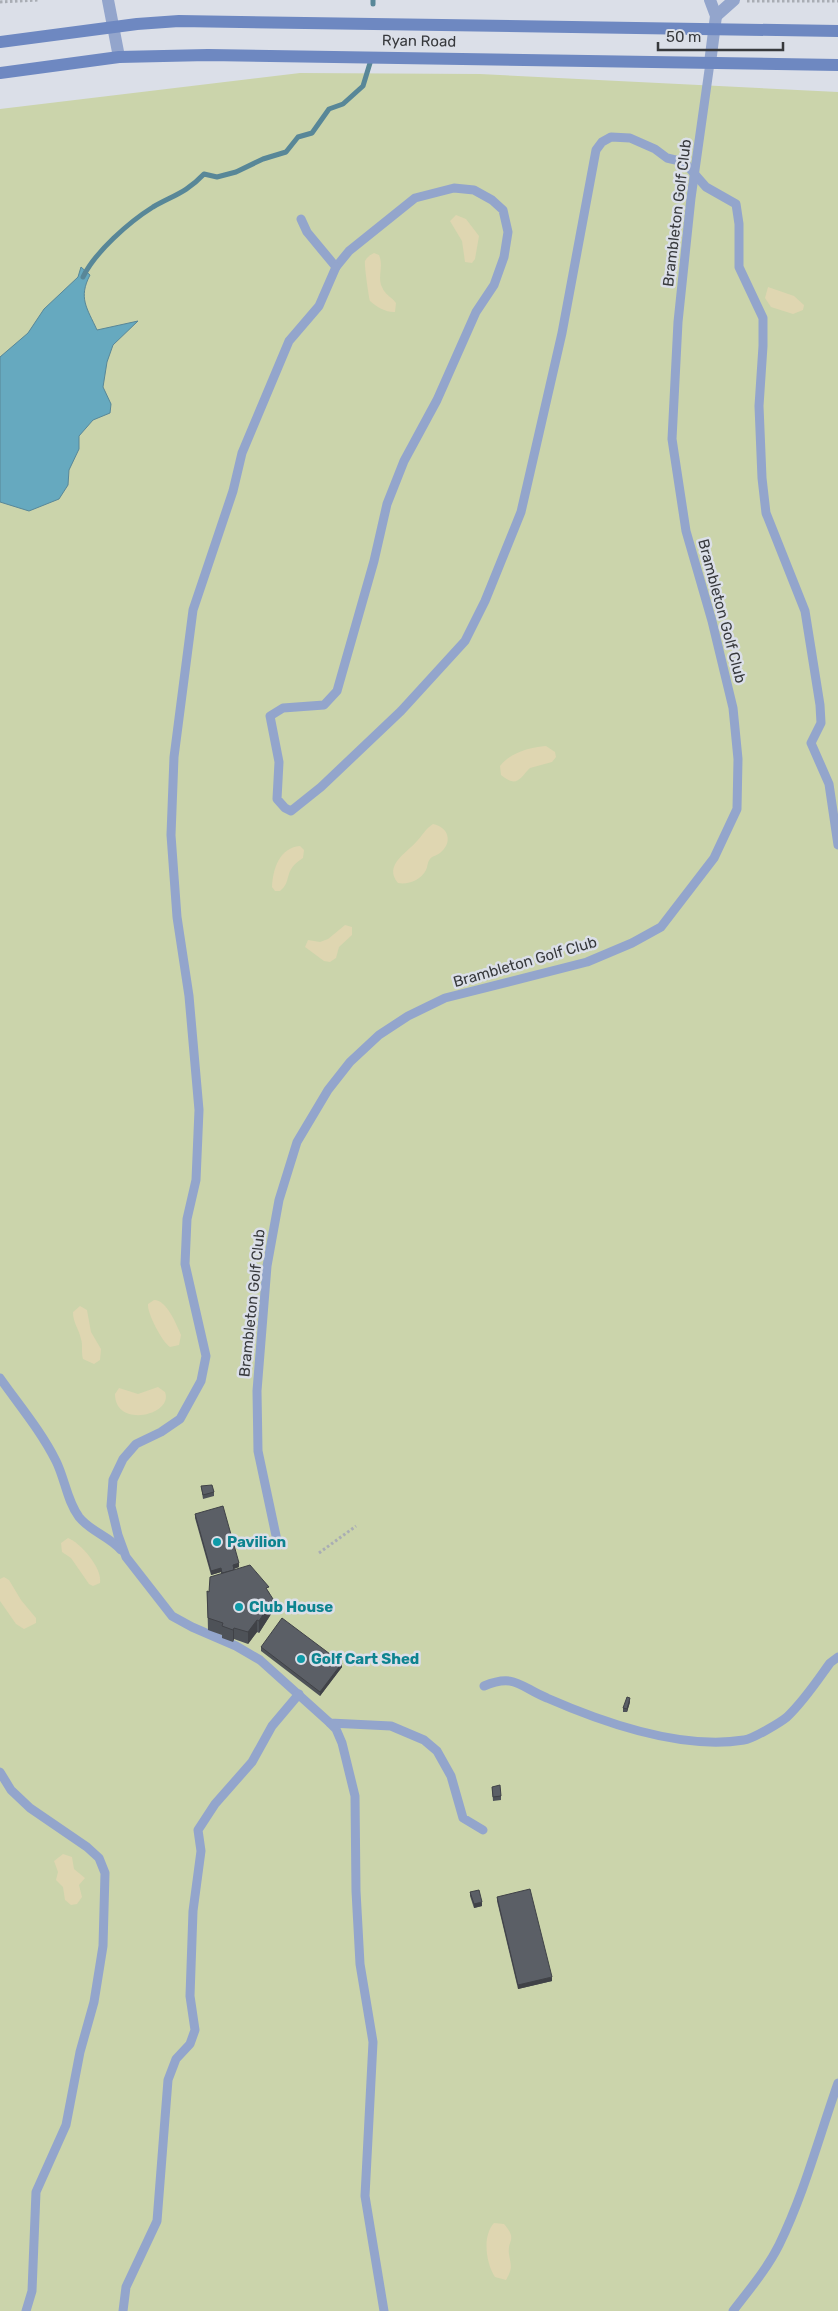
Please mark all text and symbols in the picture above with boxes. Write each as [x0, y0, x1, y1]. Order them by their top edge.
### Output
scale bar [658, 20, 783, 52]
text: 50 m [666, 28, 701, 46]
street label: Ryan Road [382, 31, 456, 51]
street label: Brambleton Golf Club [659, 138, 695, 288]
street label: Brambleton Golf Club [694, 537, 750, 685]
street label: Brambleton Golf Club [451, 933, 599, 991]
street label: Brambleton Golf Club [235, 1228, 269, 1378]
place label: Pavilion [227, 1533, 286, 1551]
marker: Pavilion [211, 1536, 223, 1548]
place label: Club House [249, 1598, 333, 1616]
marker: Club House [233, 1601, 245, 1613]
place label: Golf Cart Shed [311, 1650, 419, 1668]
marker: Golf Cart Shed [295, 1653, 307, 1665]

